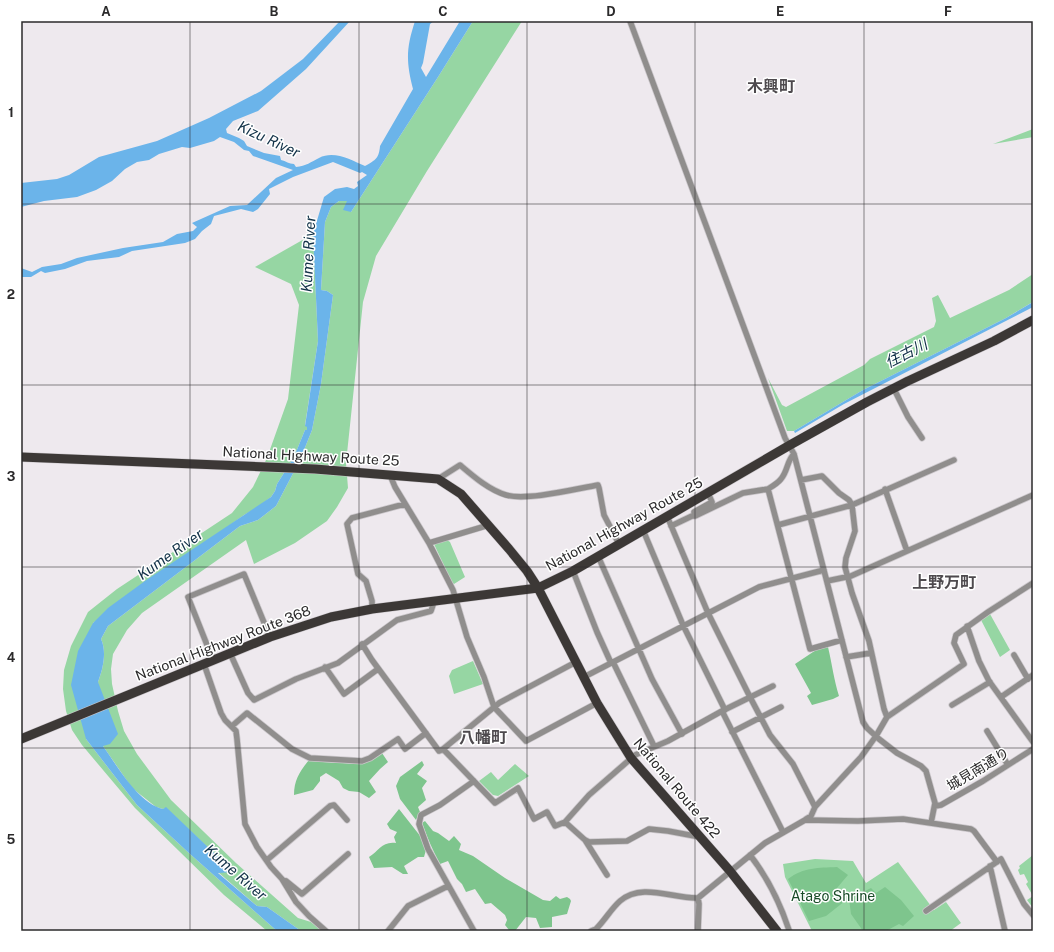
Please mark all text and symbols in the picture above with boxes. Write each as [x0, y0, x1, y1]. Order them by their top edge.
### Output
text: A [101, 4, 111, 19]
text: B [270, 4, 279, 19]
text: C [438, 4, 448, 19]
text: D [606, 4, 616, 19]
text: E [776, 4, 784, 19]
text: F [944, 4, 952, 19]
district label: 木興町 [747, 77, 795, 96]
text: 1 [8, 105, 14, 120]
water label: Kizu River [235, 117, 303, 161]
water label: Kume River [298, 215, 319, 293]
text: 2 [7, 287, 15, 302]
water label: 住古川 [882, 334, 932, 371]
street label: National Highway Route 25 [222, 443, 400, 469]
text: 3 [7, 469, 16, 484]
street label: National Highway Route 25 [543, 474, 705, 574]
water label: Kume River [134, 525, 206, 583]
district label: 上野万町 [912, 573, 976, 592]
street label: National Highway Route 368 [133, 602, 313, 684]
text: 4 [7, 650, 16, 665]
district label: 八幡町 [459, 728, 507, 747]
street label: National Route 422 [631, 735, 723, 841]
street label: 城見南通り [944, 744, 1012, 794]
text: 5 [7, 832, 16, 847]
water label: Kume River [202, 841, 271, 904]
park label: Atago Shrine [791, 888, 875, 904]

